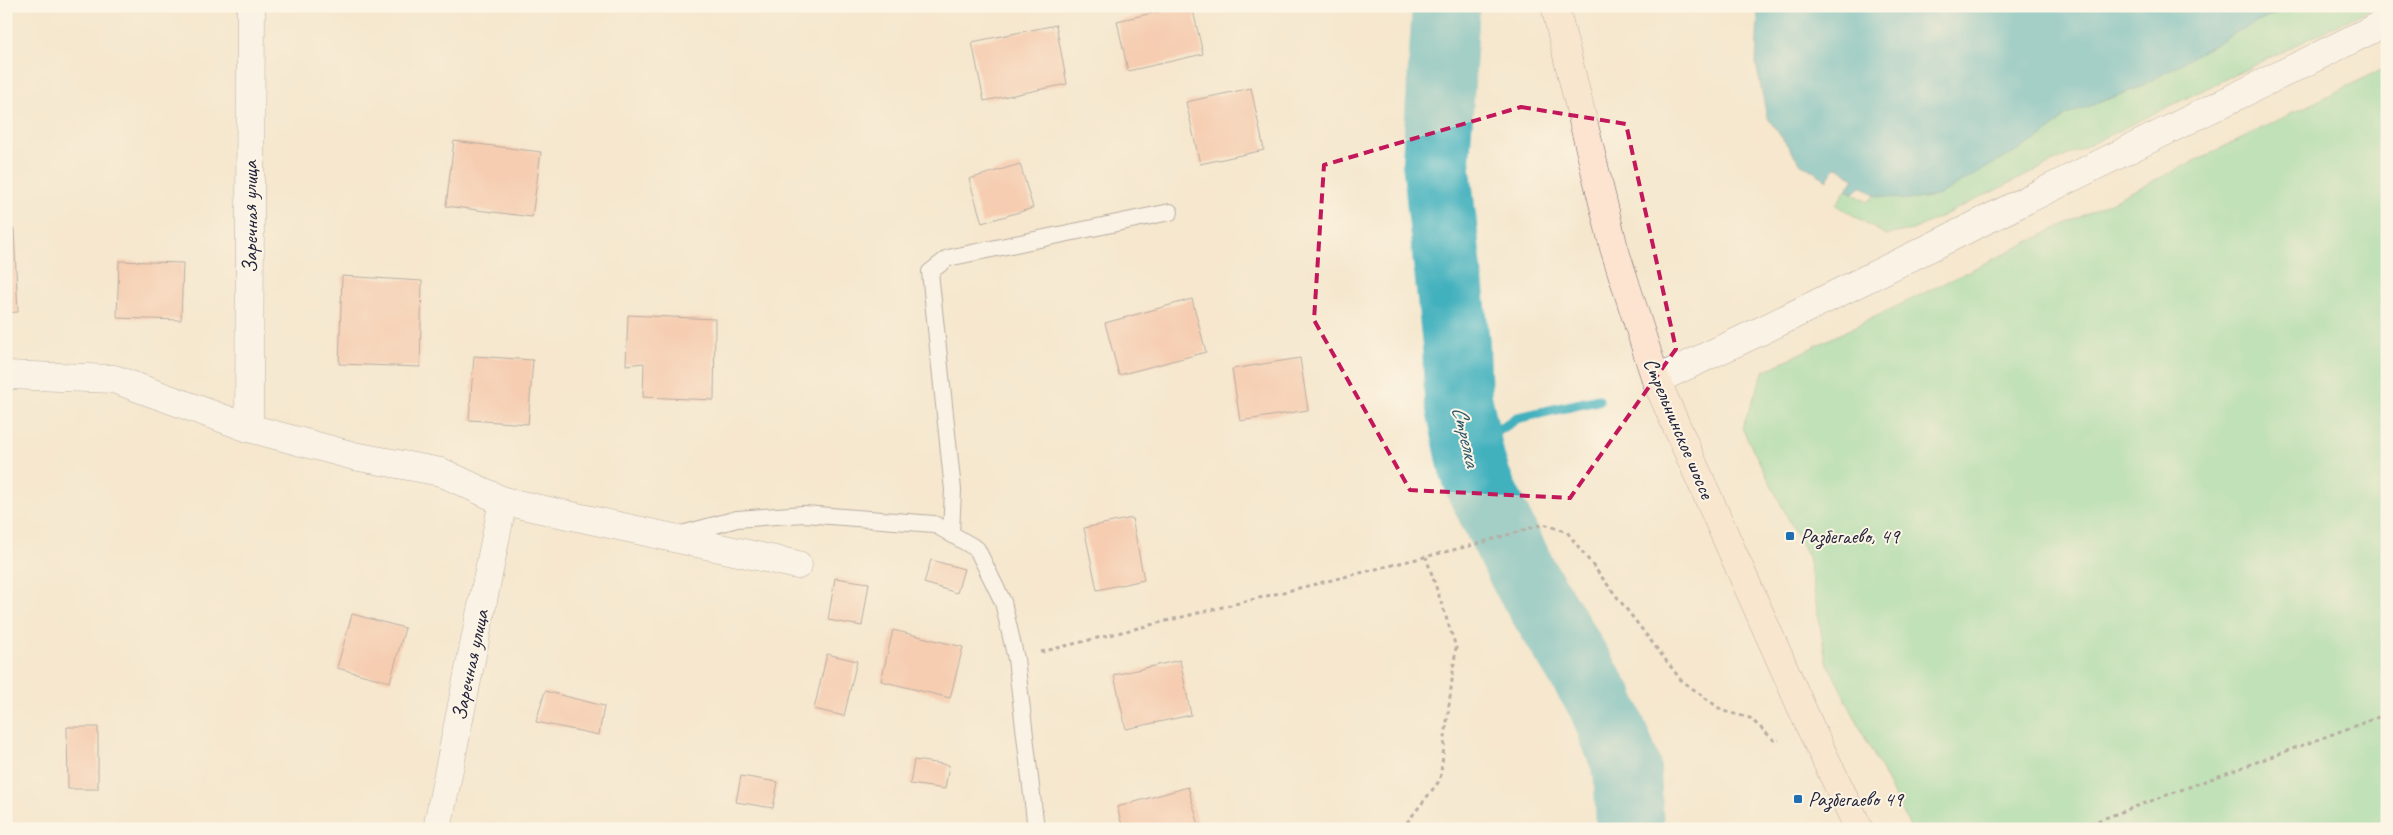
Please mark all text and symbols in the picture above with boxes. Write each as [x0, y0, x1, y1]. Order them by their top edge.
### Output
street label: Заречная улица [237, 159, 263, 273]
street label: Стрельнинское шоссе [1638, 354, 1721, 503]
water label: Стрелка [1445, 403, 1487, 471]
place label: Разбегаево, 49 [1800, 523, 1901, 550]
marker: Разбегаево, 49 [1784, 530, 1796, 542]
street label: Заречная улица [446, 606, 495, 723]
place label: Разбегаево 49 [1808, 786, 1904, 813]
marker: Разбегаево 49 [1792, 793, 1804, 805]

